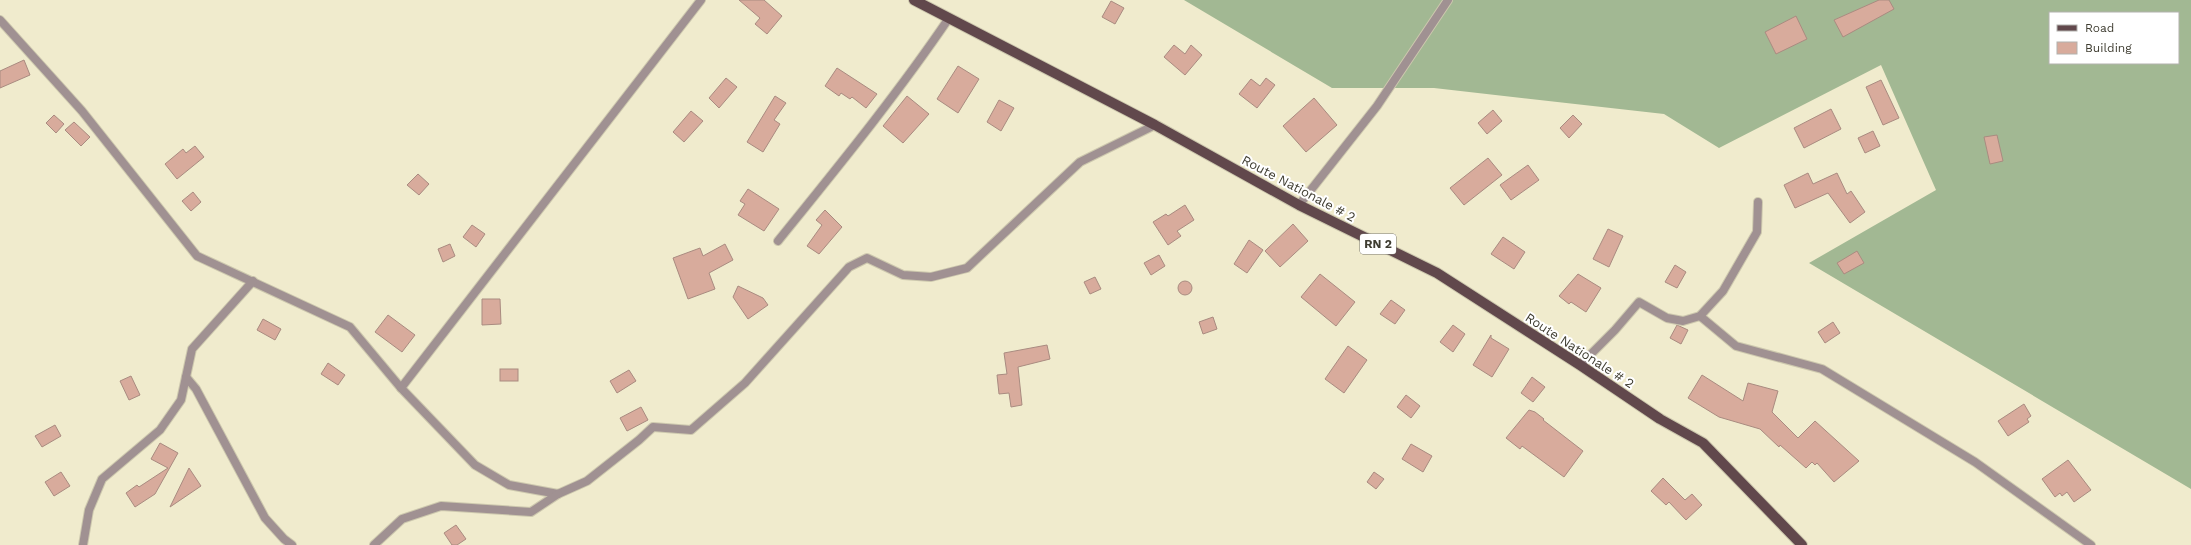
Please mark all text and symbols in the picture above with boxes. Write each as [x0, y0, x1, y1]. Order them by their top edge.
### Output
legend [2049, 12, 2179, 64]
text: Road [2085, 21, 2114, 35]
text: Building [2085, 41, 2132, 55]
street label: Route Nationale # 2 [1239, 152, 1358, 225]
road number: RN 2 [1360, 234, 1396, 254]
street label: Route Nationale # 2 [1523, 310, 1637, 391]

